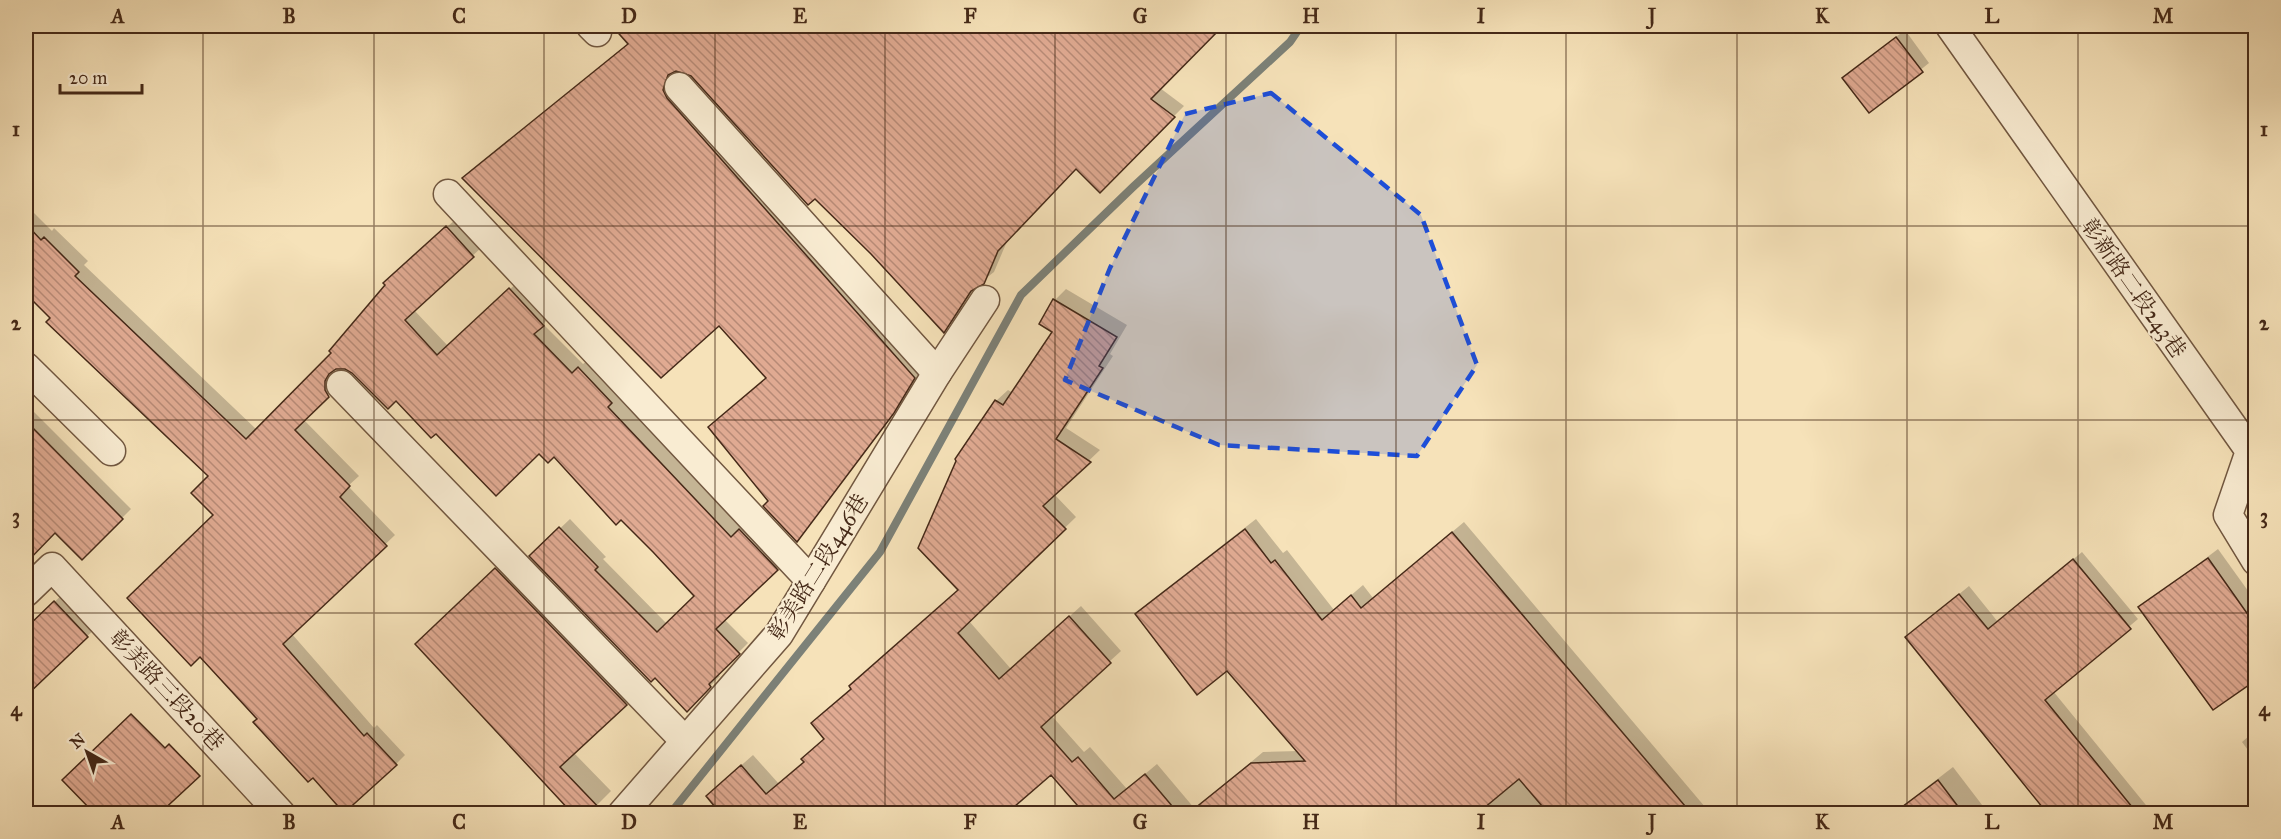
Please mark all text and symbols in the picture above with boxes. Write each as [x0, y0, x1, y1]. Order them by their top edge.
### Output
text: A [109, 4, 125, 28]
text: B [282, 4, 296, 28]
text: C [452, 4, 466, 28]
text: D [621, 4, 637, 28]
text: E [793, 4, 808, 28]
text: F [963, 4, 977, 28]
text: G [1133, 4, 1148, 28]
text: H [1302, 4, 1320, 28]
text: I [1477, 4, 1486, 28]
text: J [1645, 4, 1657, 30]
text: K [1815, 4, 1830, 28]
text: L [1985, 4, 2000, 28]
text: M [2153, 4, 2174, 28]
scale bar [60, 57, 142, 95]
text: 20 m [69, 67, 107, 89]
text: 1 [12, 117, 20, 141]
text: 1 [2260, 117, 2268, 141]
street label: 彰新路二段243巷 [2076, 213, 2192, 363]
text: 2 [11, 311, 22, 335]
text: 2 [2259, 311, 2270, 335]
street label: 彰美路二段446巷 [762, 489, 874, 645]
text: 3 [12, 504, 20, 529]
text: 3 [2260, 504, 2268, 529]
street label: 彰美路三段20巷 [104, 624, 230, 756]
text: 4 [10, 697, 22, 722]
text: 4 [2258, 697, 2270, 722]
north arrow [57, 722, 117, 782]
text: N [66, 729, 89, 753]
text: A [109, 810, 125, 834]
text: B [282, 810, 296, 834]
text: C [452, 810, 466, 834]
text: D [621, 810, 637, 834]
text: E [793, 810, 808, 834]
text: F [963, 810, 977, 834]
text: G [1133, 810, 1148, 834]
text: H [1302, 810, 1320, 834]
text: I [1477, 810, 1486, 834]
text: J [1645, 810, 1657, 836]
text: K [1815, 810, 1830, 834]
text: L [1985, 810, 2000, 834]
text: M [2153, 810, 2174, 834]

